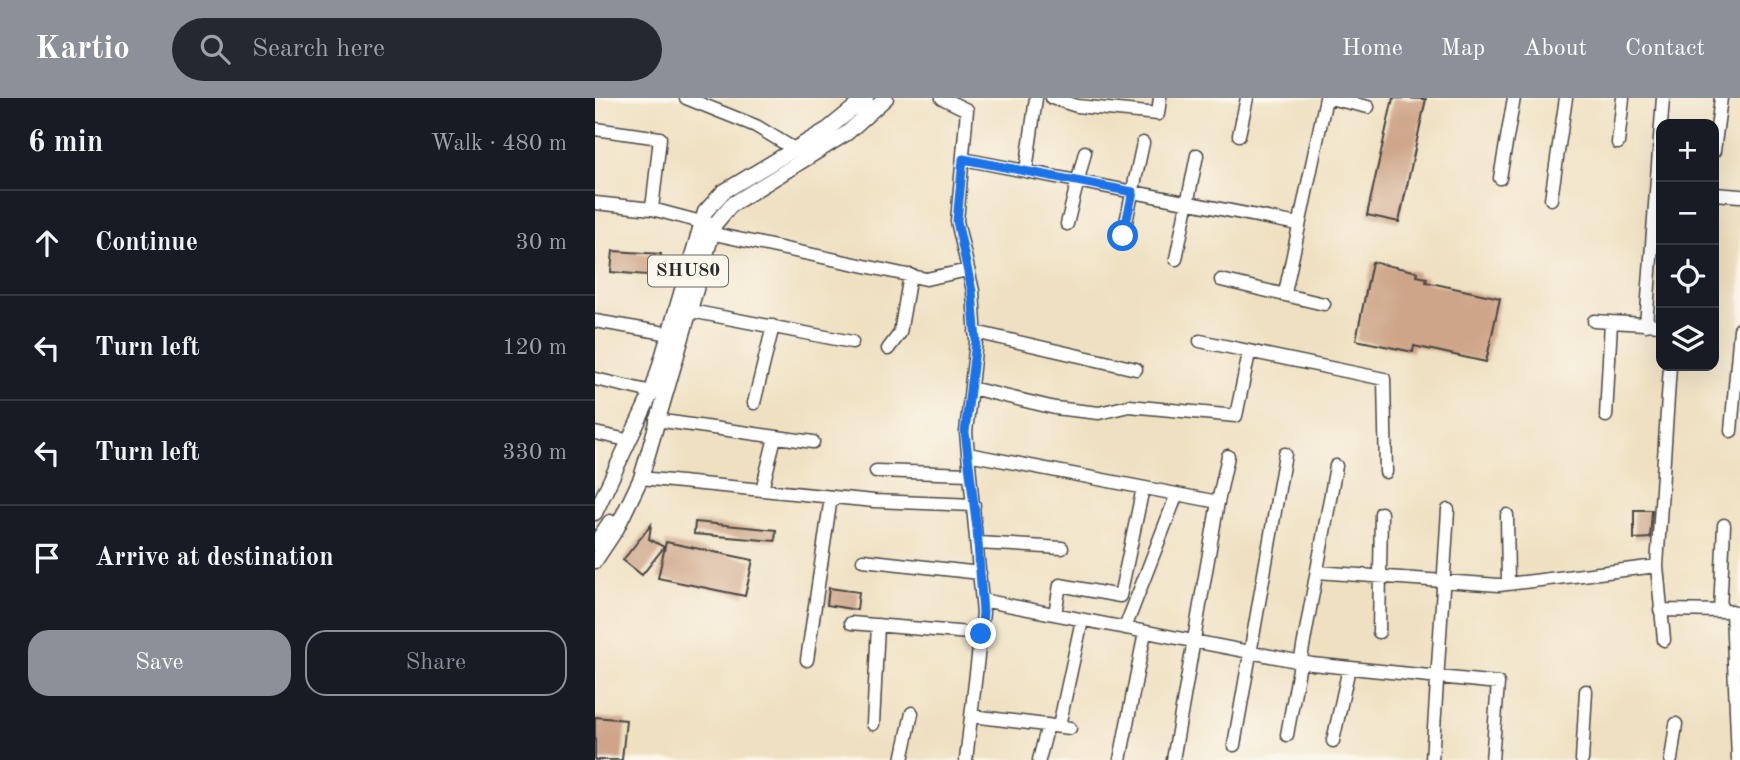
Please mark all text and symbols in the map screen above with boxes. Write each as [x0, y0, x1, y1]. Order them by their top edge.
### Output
search box [172, 18, 662, 81]
icon: search [196, 30, 234, 68]
text: Kartio [35, 33, 130, 66]
text: Search here [252, 36, 385, 62]
text: Home [1342, 37, 1403, 61]
text: Map [1441, 37, 1485, 61]
text: About [1523, 37, 1587, 61]
text: Contact [1625, 37, 1705, 61]
map controls [1656, 119, 1719, 371]
button: + [1656, 119, 1719, 182]
text: 6 min [28, 128, 103, 158]
text: Walk · 480 m [431, 132, 567, 155]
button: − [1656, 182, 1719, 245]
route start [1107, 220, 1138, 251]
icon: ahead [28, 224, 66, 262]
text: Continue [95, 230, 198, 256]
text: 30 m [516, 231, 567, 254]
button: locate [1656, 245, 1719, 308]
road number: SHU80 [648, 256, 728, 286]
button: layers [1656, 308, 1719, 371]
icon: left [28, 329, 66, 367]
text: Turn left [95, 335, 200, 361]
text: 120 m [502, 336, 567, 359]
icon: left [28, 434, 66, 472]
text: Turn left [95, 440, 200, 466]
text: 330 m [502, 441, 567, 464]
icon: arrive [28, 539, 66, 577]
text: Arrive at destination [95, 545, 334, 571]
route end [965, 618, 996, 649]
button: Save [28, 630, 291, 696]
button: Share [305, 630, 567, 696]

